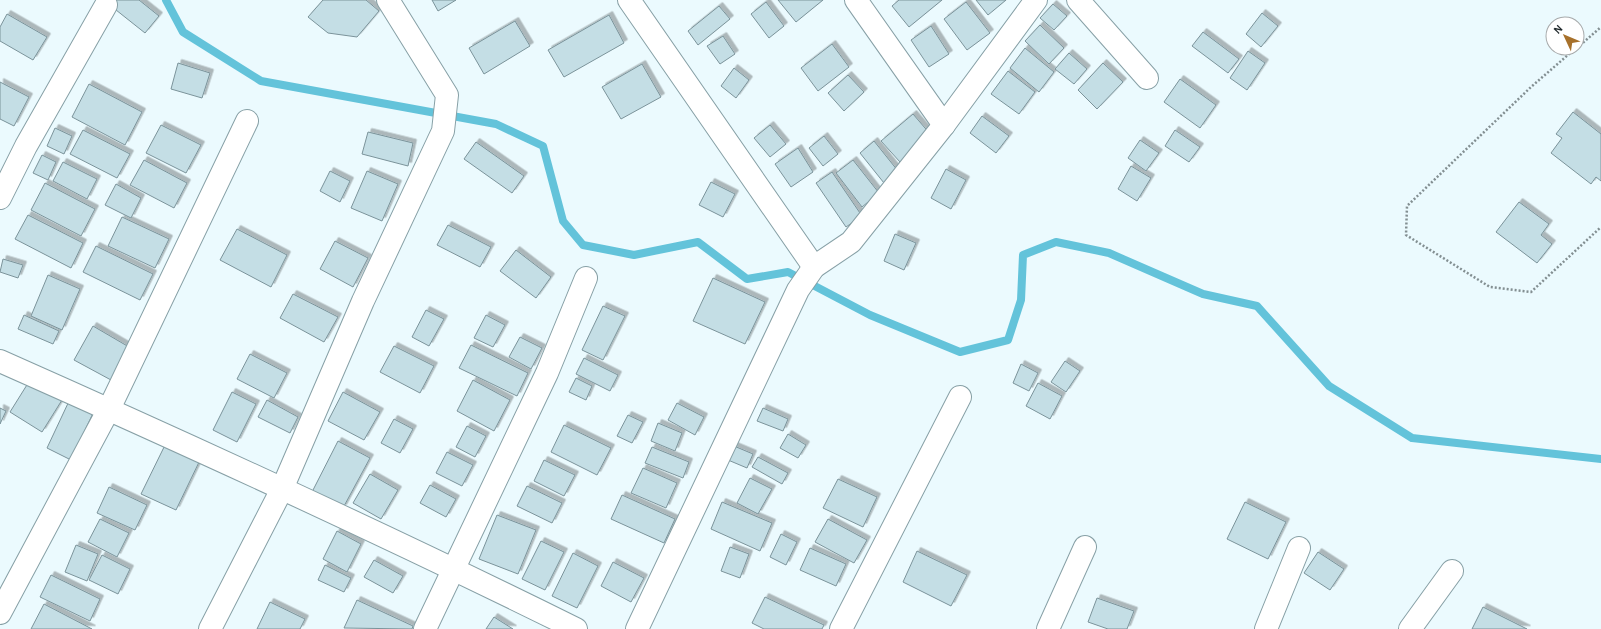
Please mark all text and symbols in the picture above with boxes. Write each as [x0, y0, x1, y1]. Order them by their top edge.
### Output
north arrow [1545, 16, 1585, 56]
text: N [1552, 23, 1565, 36]

